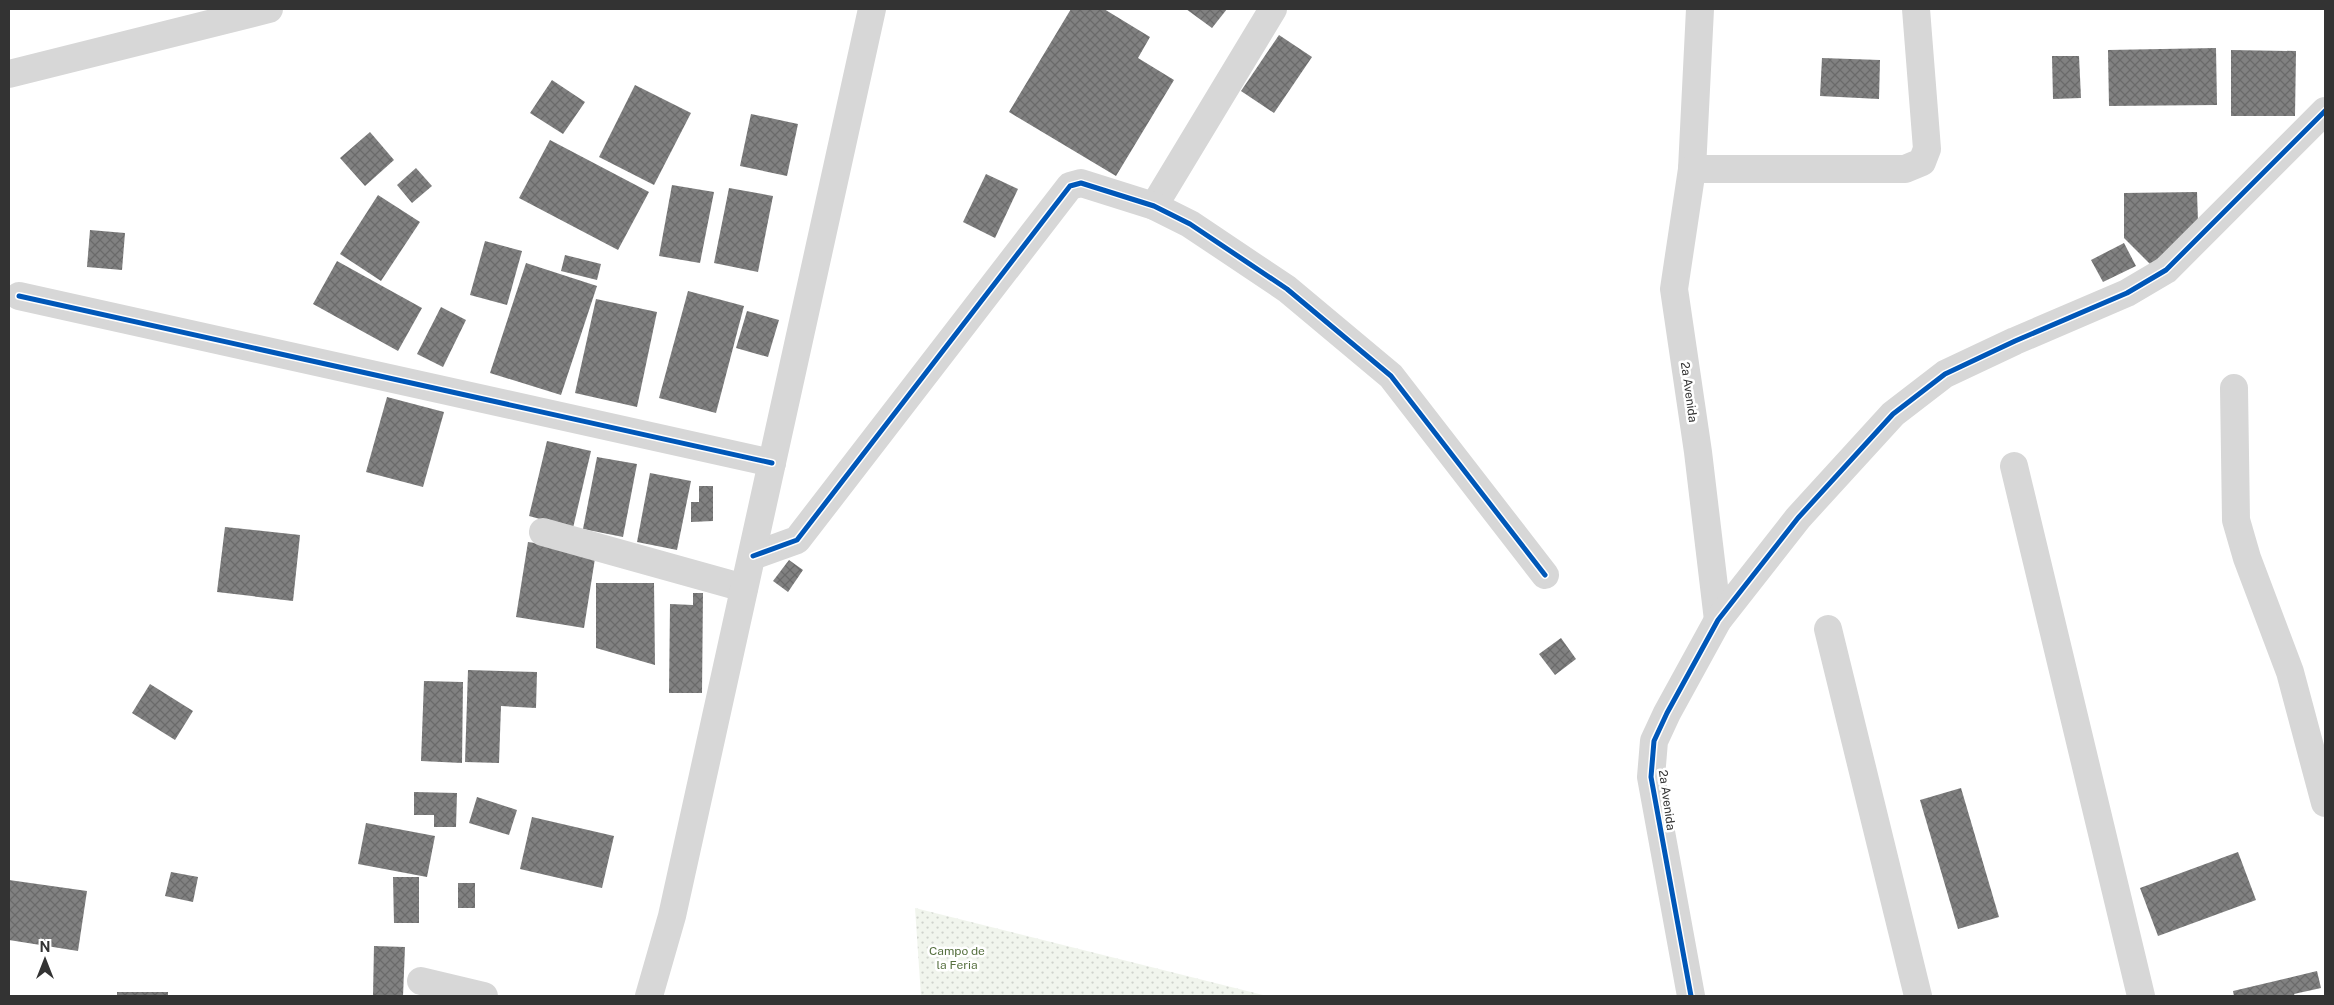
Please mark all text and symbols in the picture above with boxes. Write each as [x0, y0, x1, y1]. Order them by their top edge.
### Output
street label: 2a Avenida [1678, 361, 1700, 423]
street label: 2a Avenida [1656, 769, 1678, 831]
north arrow [20, 935, 70, 985]
text: N [40, 939, 50, 955]
park label: Campo de la Feria [929, 944, 985, 972]

